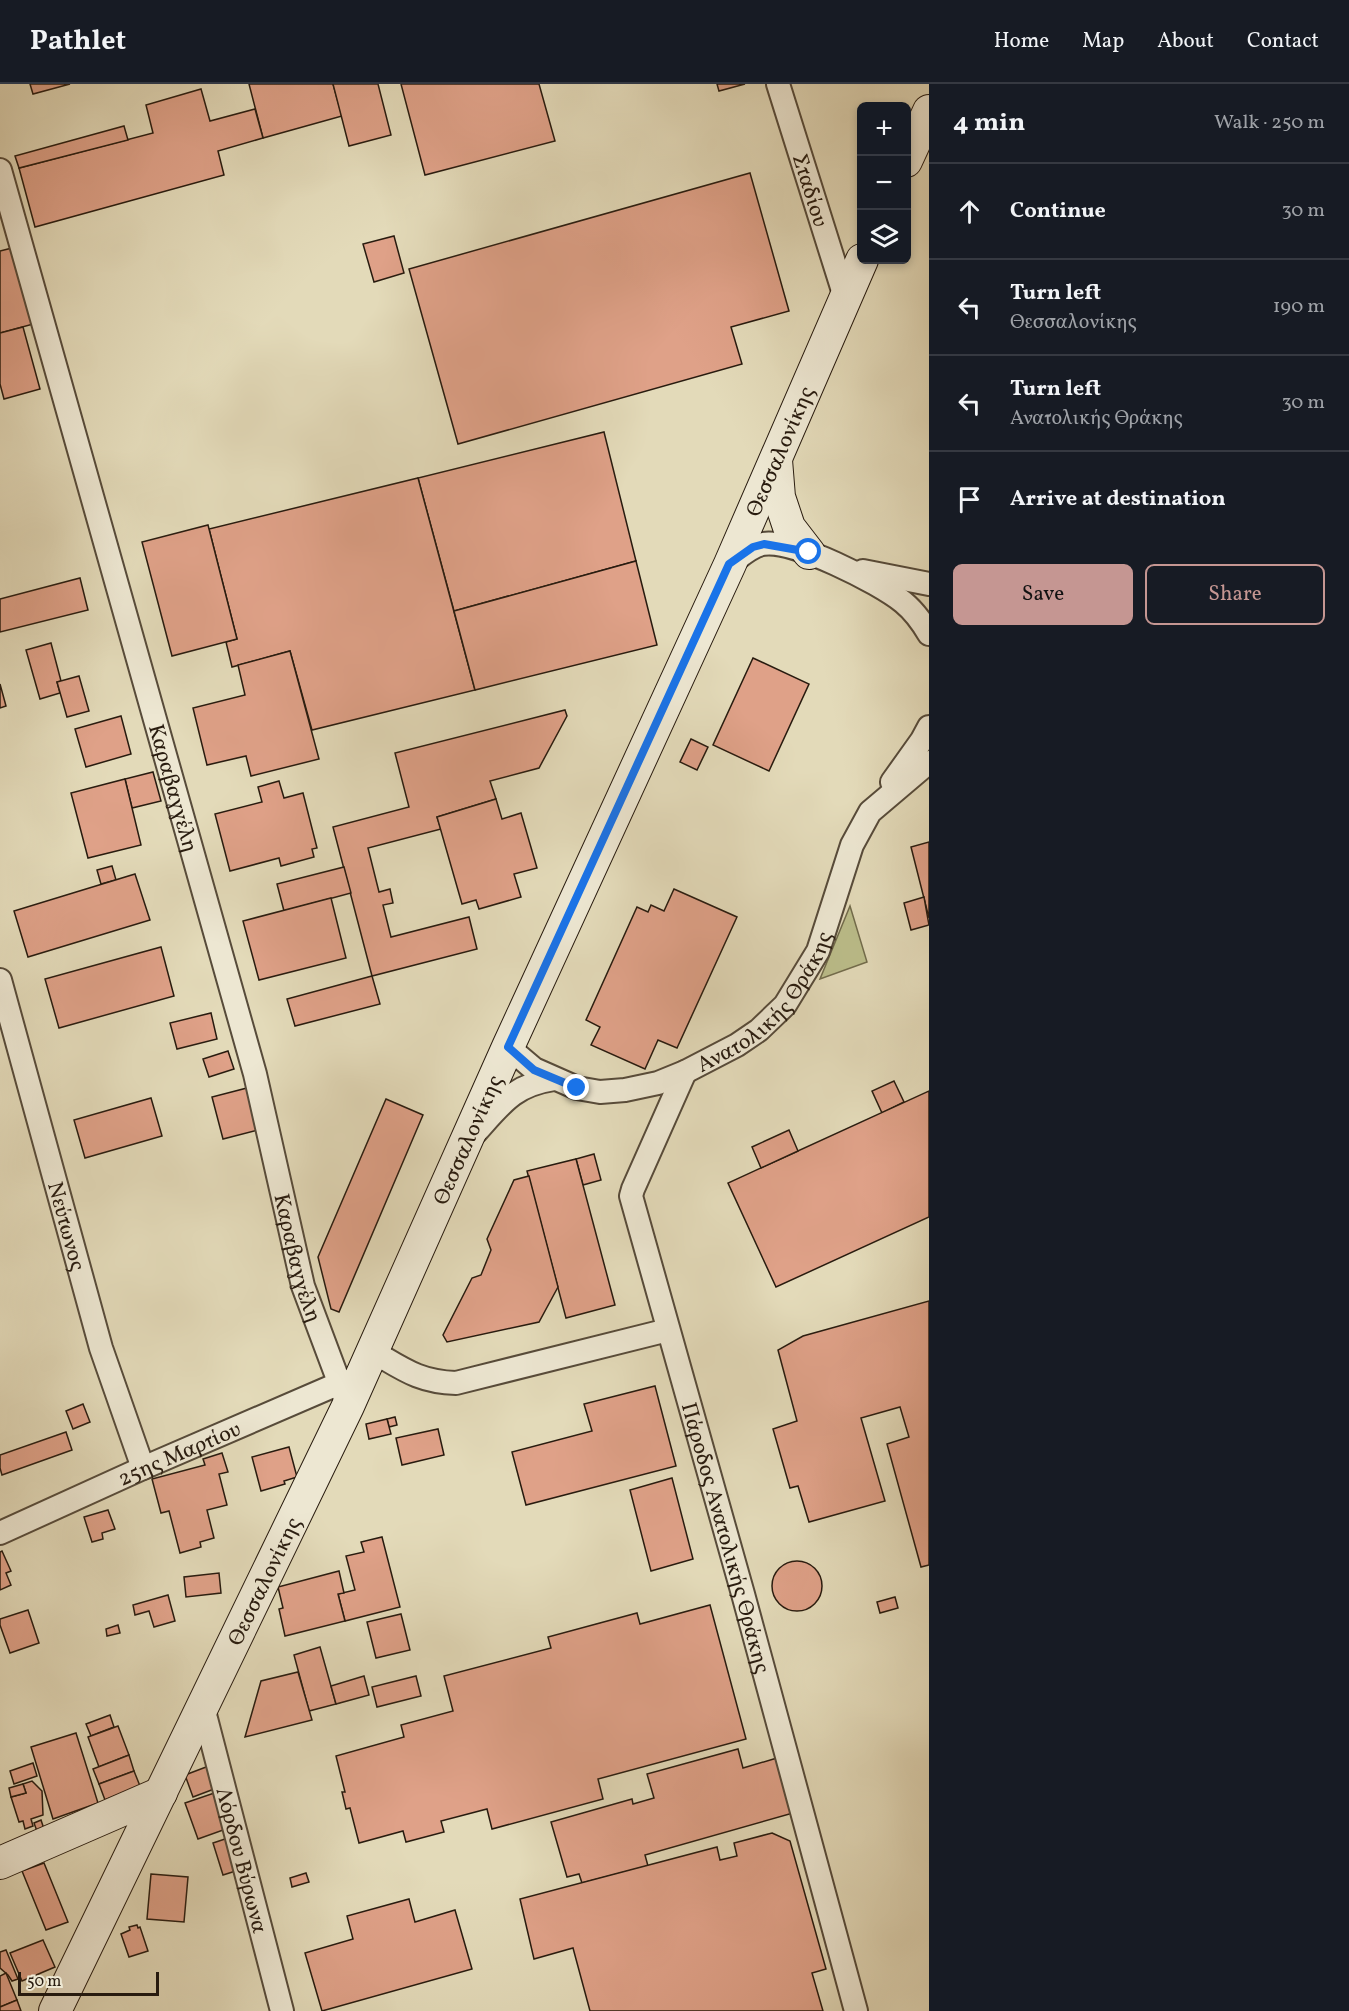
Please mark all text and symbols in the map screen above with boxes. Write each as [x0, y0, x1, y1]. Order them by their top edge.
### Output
text: Pathlet [30, 22, 126, 61]
text: Home [994, 27, 1049, 56]
text: Map [1082, 27, 1124, 56]
text: About [1157, 27, 1214, 56]
text: Contact [1247, 27, 1319, 56]
map controls [857, 102, 911, 264]
button: + [857, 102, 911, 156]
text: 4 min [953, 105, 1025, 141]
text: Walk · 250 m [1214, 109, 1325, 137]
street label: Σταδίου [783, 150, 835, 231]
button: − [857, 156, 911, 210]
icon: ahead [953, 195, 986, 228]
text: Continue [1010, 196, 1106, 227]
text: 30 m [1281, 197, 1325, 225]
button: layers [857, 210, 911, 264]
text: Turn left [1010, 278, 1101, 309]
icon: left [953, 291, 986, 324]
text: 190 m [1273, 293, 1325, 321]
text: Θεσσαλονίκης [1010, 309, 1137, 337]
text: Turn left [1010, 374, 1101, 405]
street label: Θεσσαλονίκης [739, 382, 823, 522]
icon: left [953, 387, 986, 420]
text: 30 m [1281, 389, 1325, 417]
text: Ανατολικής Θράκης [1010, 405, 1183, 433]
icon: arrive [953, 483, 986, 516]
text: Arrive at destination [1010, 484, 1226, 515]
route start [795, 538, 821, 564]
button: Save [953, 564, 1133, 625]
button: Share [1145, 564, 1325, 625]
street label: Καραβαγγέλη [139, 721, 205, 856]
street label: Ανατολικής Θράκης [692, 928, 841, 1081]
street label: Θεσσαλονίκης [426, 1070, 512, 1211]
route end [563, 1074, 589, 1100]
street label: Νεύτωνος [38, 1178, 92, 1275]
street label: Καραβαγγέλη [265, 1191, 328, 1327]
street label: Πάροδος Ανατολικής Θράκης [672, 1399, 777, 1677]
street label: 25ης Μαρτίου [113, 1415, 246, 1495]
street label: Θεσσαλονίκης [221, 1512, 310, 1651]
street label: Λόρδου Βύρωνα [206, 1784, 274, 1937]
scale bar [18, 1969, 159, 1996]
text: 50 m [27, 1971, 61, 1993]

